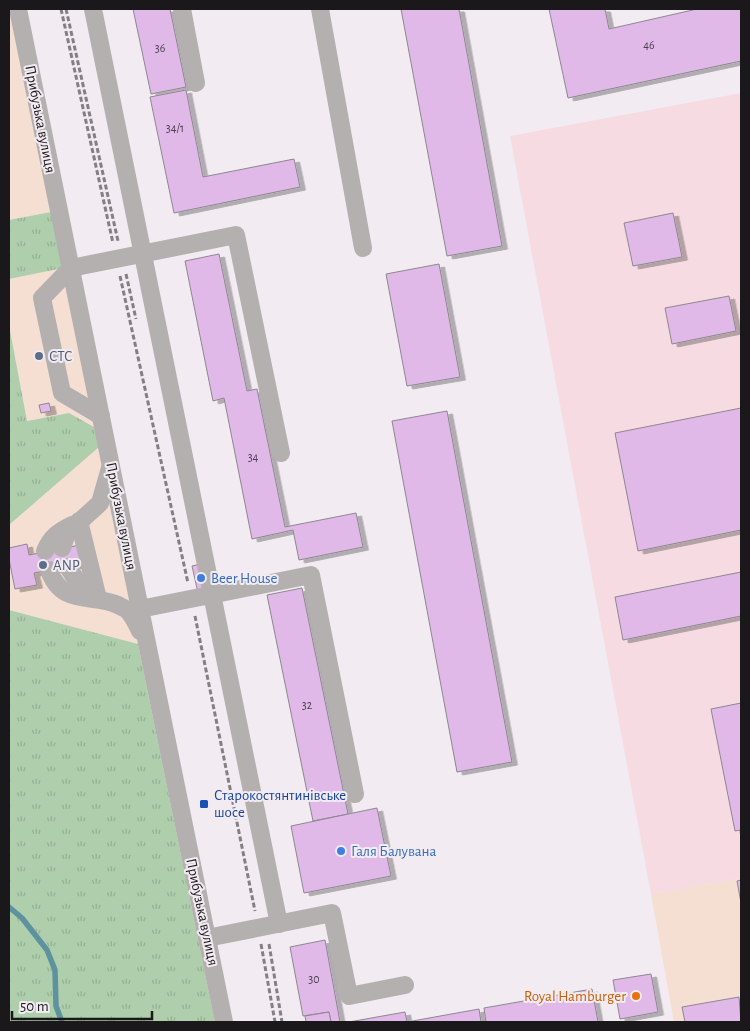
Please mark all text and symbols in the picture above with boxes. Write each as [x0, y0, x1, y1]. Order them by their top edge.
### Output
house number: 46 [643, 39, 655, 51]
house number: 36 [155, 42, 166, 54]
street label: Прибузька вулиця [22, 64, 58, 174]
house number: 34/1 [166, 122, 184, 134]
place label: СТС [49, 349, 72, 364]
marker: СТС [33, 350, 45, 362]
house number: 34 [248, 451, 259, 463]
street label: Прибузька вулиця [103, 461, 139, 571]
place label: ANP [53, 558, 80, 573]
marker: ANP [37, 559, 49, 571]
place label: Beer House [211, 571, 278, 586]
marker: Beer House [195, 572, 207, 584]
house number: 32 [302, 699, 313, 711]
place label: Старокостянтинівське шосе [214, 788, 346, 820]
marker: Старокостянтинівське шосе [198, 798, 210, 810]
place label: Галя Балувана [351, 844, 437, 859]
marker: Галя Балувана [335, 845, 347, 857]
street label: Прибузька вулиця [183, 857, 221, 967]
house number: 30 [308, 973, 320, 985]
scale bar [12, 988, 152, 1020]
place label: Royal Hamburger [524, 989, 626, 1004]
marker: Royal Hamburger [630, 990, 642, 1002]
text: 50 m [20, 999, 49, 1014]

